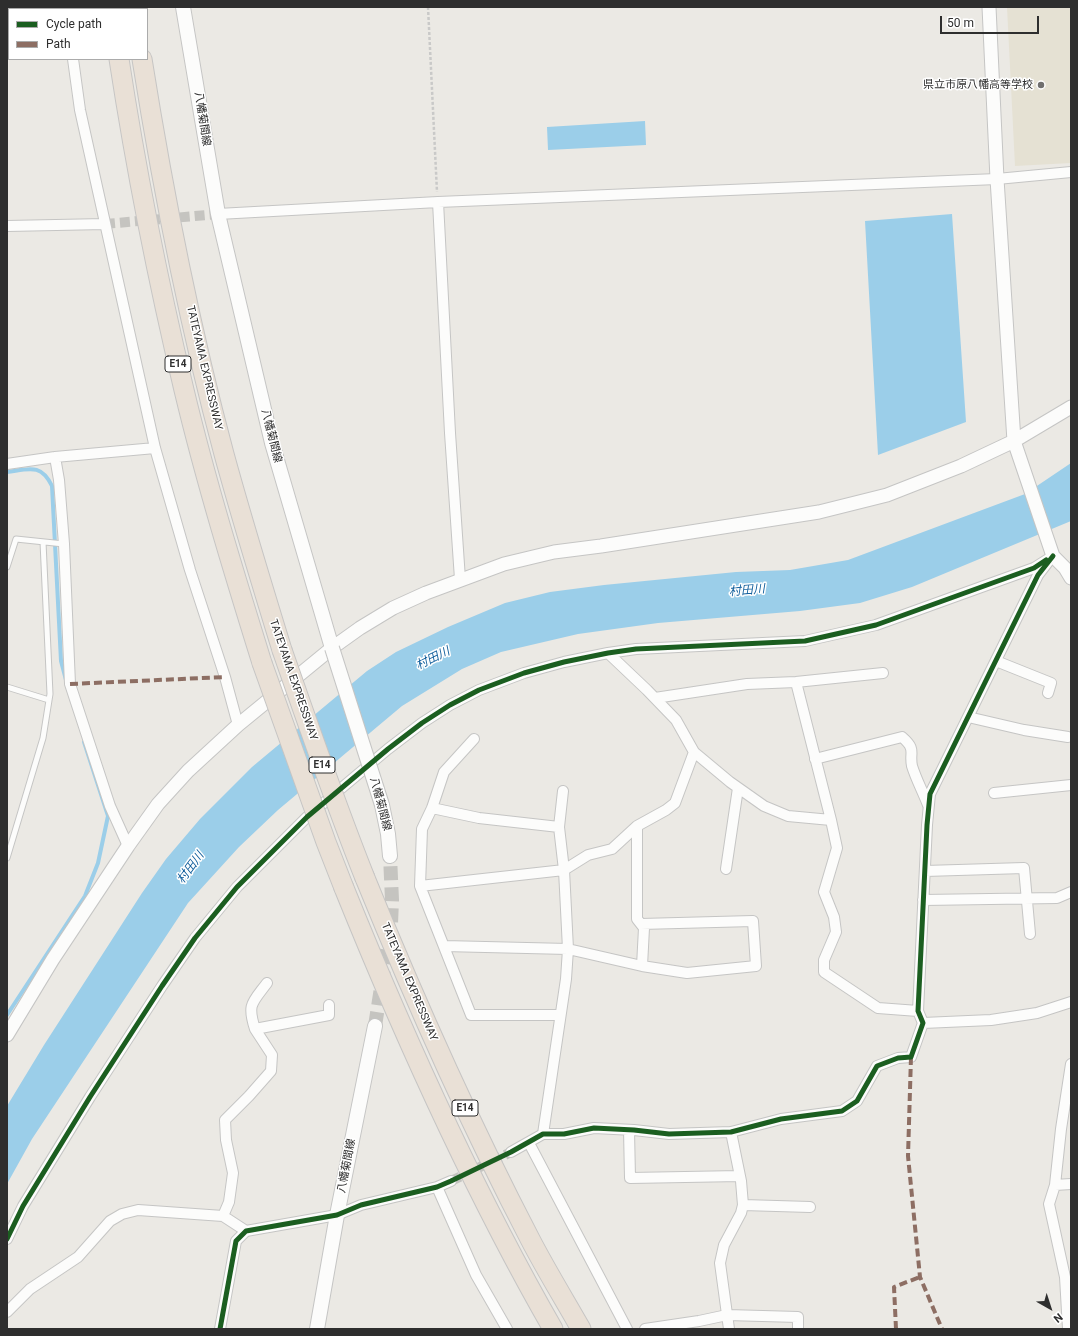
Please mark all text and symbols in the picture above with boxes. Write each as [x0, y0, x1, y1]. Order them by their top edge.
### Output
legend [8, 8, 148, 60]
scale bar [942, 8, 1041, 34]
text: 50 m [947, 16, 974, 30]
text: Cycle path [46, 17, 102, 31]
text: Path [46, 37, 71, 51]
place label: 県立市原八幡高等学校 [923, 78, 1033, 92]
marker: 県立市原八幡高等学校 [1036, 80, 1046, 90]
street label: 八幡菊間線 [191, 91, 213, 147]
street label: TATEYAMA EXPRESSWAY [183, 304, 225, 432]
road number: E14 [165, 356, 191, 372]
street label: 八幡菊間線 [258, 408, 284, 464]
water label: 村田川 [728, 582, 766, 600]
street label: TATEYAMA EXPRESSWAY [266, 618, 320, 742]
water label: 村田川 [414, 645, 452, 673]
road number: E14 [309, 757, 335, 773]
street label: 八幡菊間線 [367, 776, 393, 832]
water label: 村田川 [175, 849, 207, 887]
street label: TATEYAMA EXPRESSWAY [378, 921, 440, 1043]
road number: E14 [452, 1100, 478, 1116]
street label: 八幡菊間線 [335, 1138, 359, 1194]
north arrow [1030, 1288, 1070, 1328]
text: N [1051, 1310, 1065, 1325]

